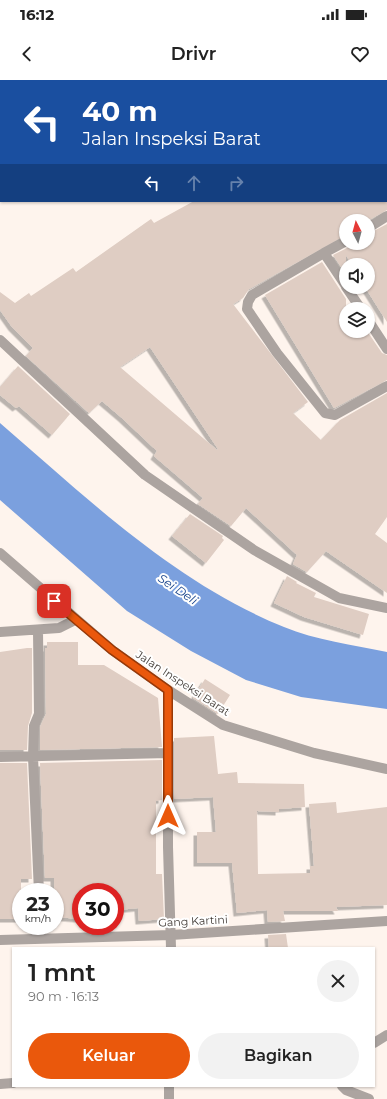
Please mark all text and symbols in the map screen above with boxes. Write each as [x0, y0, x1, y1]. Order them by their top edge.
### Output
text: 16:12 [20, 5, 54, 24]
icon: back [16, 43, 38, 65]
text: Drivr [171, 43, 216, 65]
icon: heart [349, 43, 371, 65]
text: 40 m [82, 94, 158, 128]
icon: left [16, 96, 68, 148]
text: Jalan Inspeksi Barat [82, 128, 261, 150]
icon: left [141, 172, 163, 194]
icon: ahead [183, 172, 205, 194]
icon: right [225, 172, 247, 194]
north arrow [339, 214, 375, 250]
map controls [339, 214, 375, 338]
button: sound [339, 258, 375, 294]
button: layers [339, 302, 375, 338]
water label: Sei Deli [155, 570, 201, 608]
pin [37, 584, 71, 618]
icon: arrive [43, 590, 65, 612]
street label: Jalan Inspeksi Barat [133, 647, 233, 719]
position arrow [147, 795, 189, 837]
speed limit sign: 30 [72, 883, 124, 935]
text: 23 [26, 892, 50, 916]
text: km/h [25, 912, 51, 925]
street label: Gang Kartini [158, 912, 228, 930]
text: 1 mnt [28, 958, 96, 987]
button: close [317, 960, 359, 1002]
text: 90 m · 16:13 [28, 988, 99, 1004]
button: Keluar [28, 1033, 190, 1079]
button: Bagikan [198, 1033, 359, 1079]

